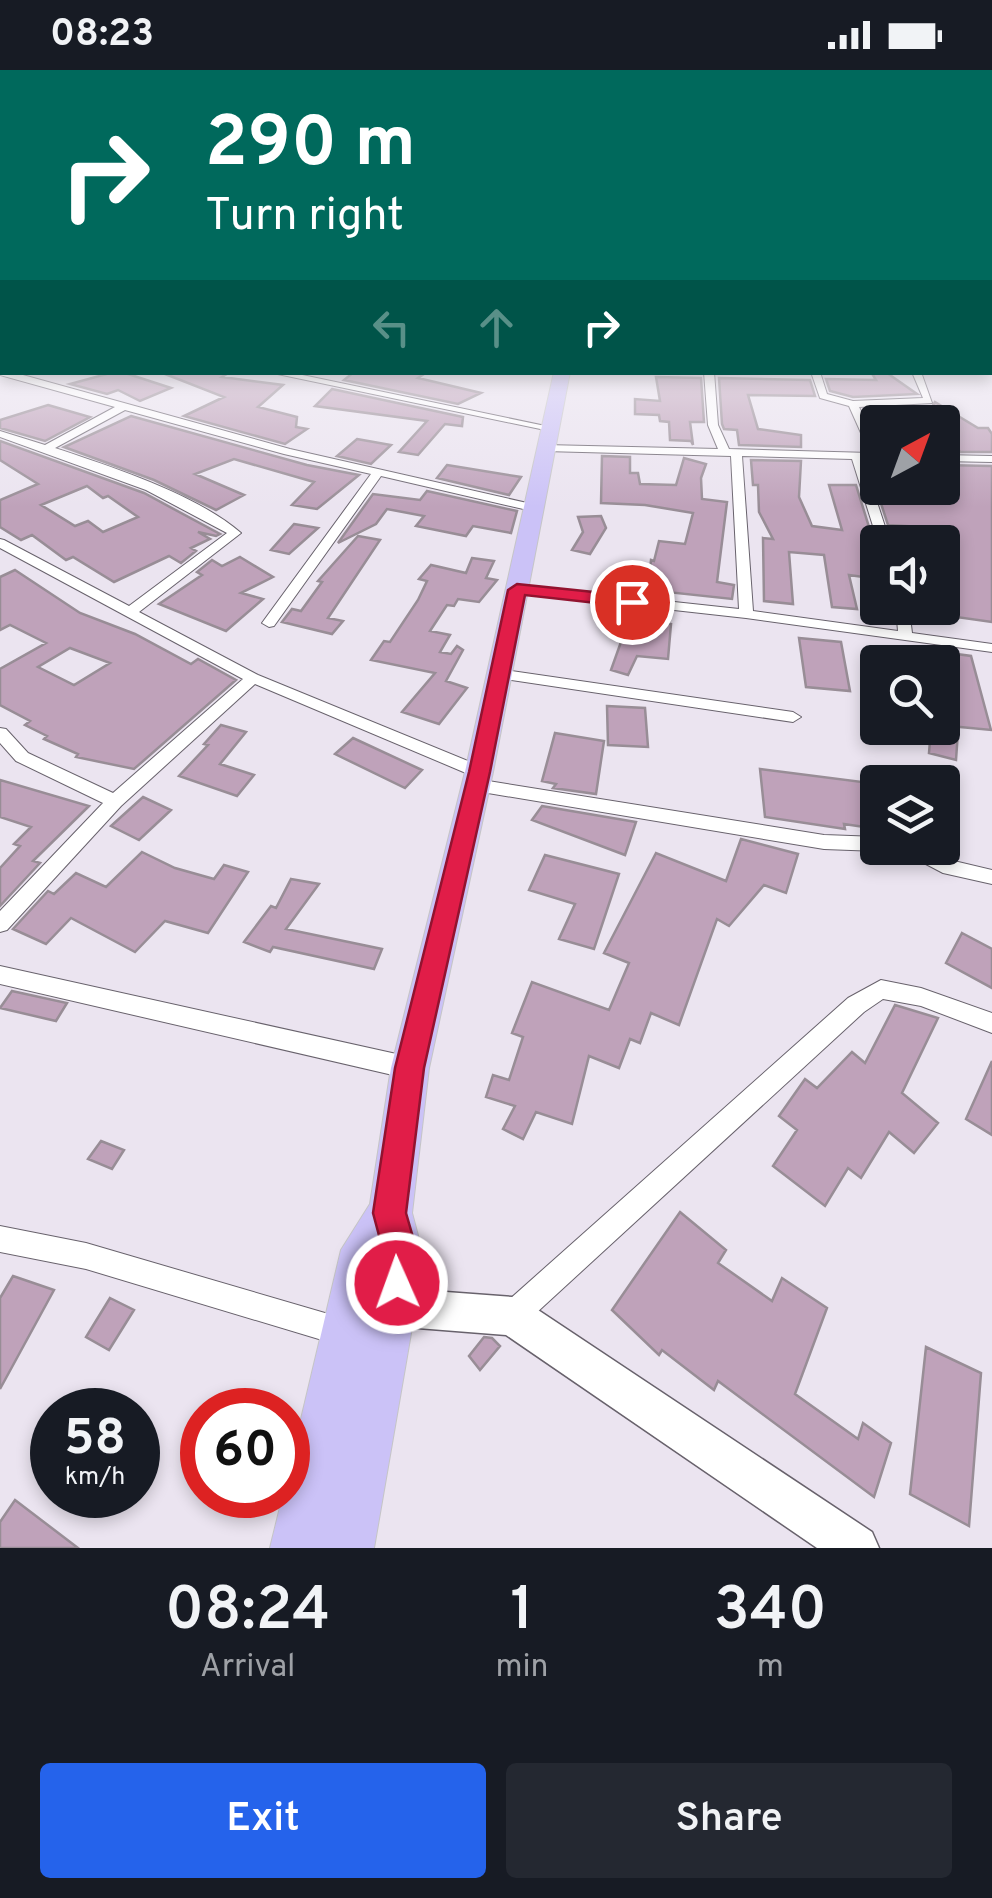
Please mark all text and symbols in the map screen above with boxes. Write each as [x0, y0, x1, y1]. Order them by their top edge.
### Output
text: 08:23 [50, 11, 154, 60]
text: 290 m [205, 102, 416, 191]
icon: right [40, 110, 170, 240]
text: Turn right [205, 189, 404, 246]
icon: left [364, 300, 419, 355]
icon: ahead [469, 300, 524, 355]
icon: right [574, 300, 629, 355]
north arrow [860, 405, 960, 505]
map controls [860, 405, 960, 865]
button: sound [860, 525, 960, 625]
pin [590, 560, 675, 645]
icon: arrive [605, 575, 660, 630]
button: search [860, 645, 960, 745]
button: layers [860, 765, 960, 865]
position arrow [345, 1231, 449, 1335]
speed limit sign: 60 [180, 1388, 310, 1518]
text: 58 [64, 1409, 126, 1472]
text: km/h [65, 1462, 125, 1494]
text: 08:24 [165, 1575, 330, 1651]
text: 1 [510, 1575, 534, 1651]
text: 340 [714, 1575, 827, 1651]
text: Arrival [200, 1648, 295, 1688]
text: min [495, 1648, 549, 1688]
text: m [757, 1648, 784, 1688]
button: Exit [40, 1763, 486, 1878]
button: Share [506, 1763, 952, 1878]

